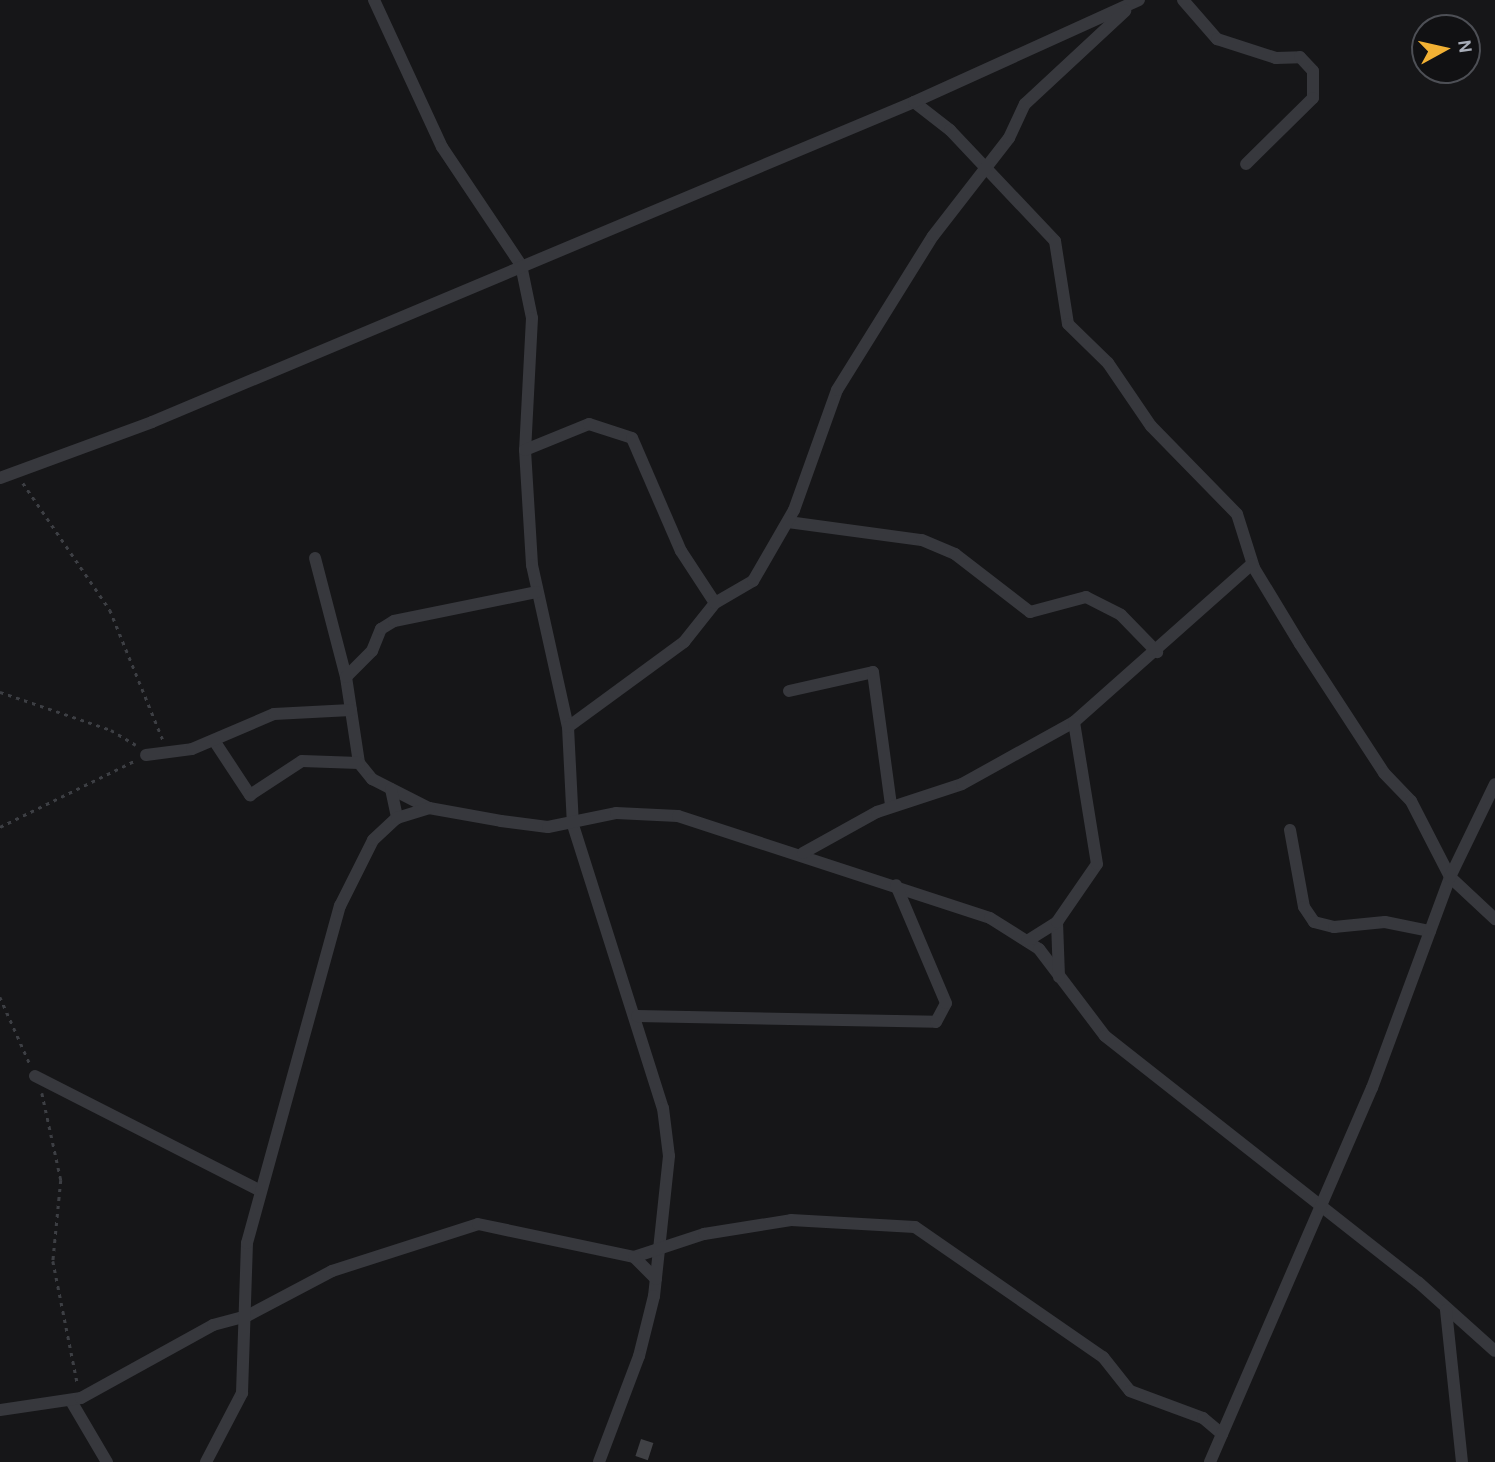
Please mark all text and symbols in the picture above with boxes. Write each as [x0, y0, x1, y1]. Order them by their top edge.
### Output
north arrow [1411, 14, 1481, 84]
text: N [1453, 38, 1477, 55]

